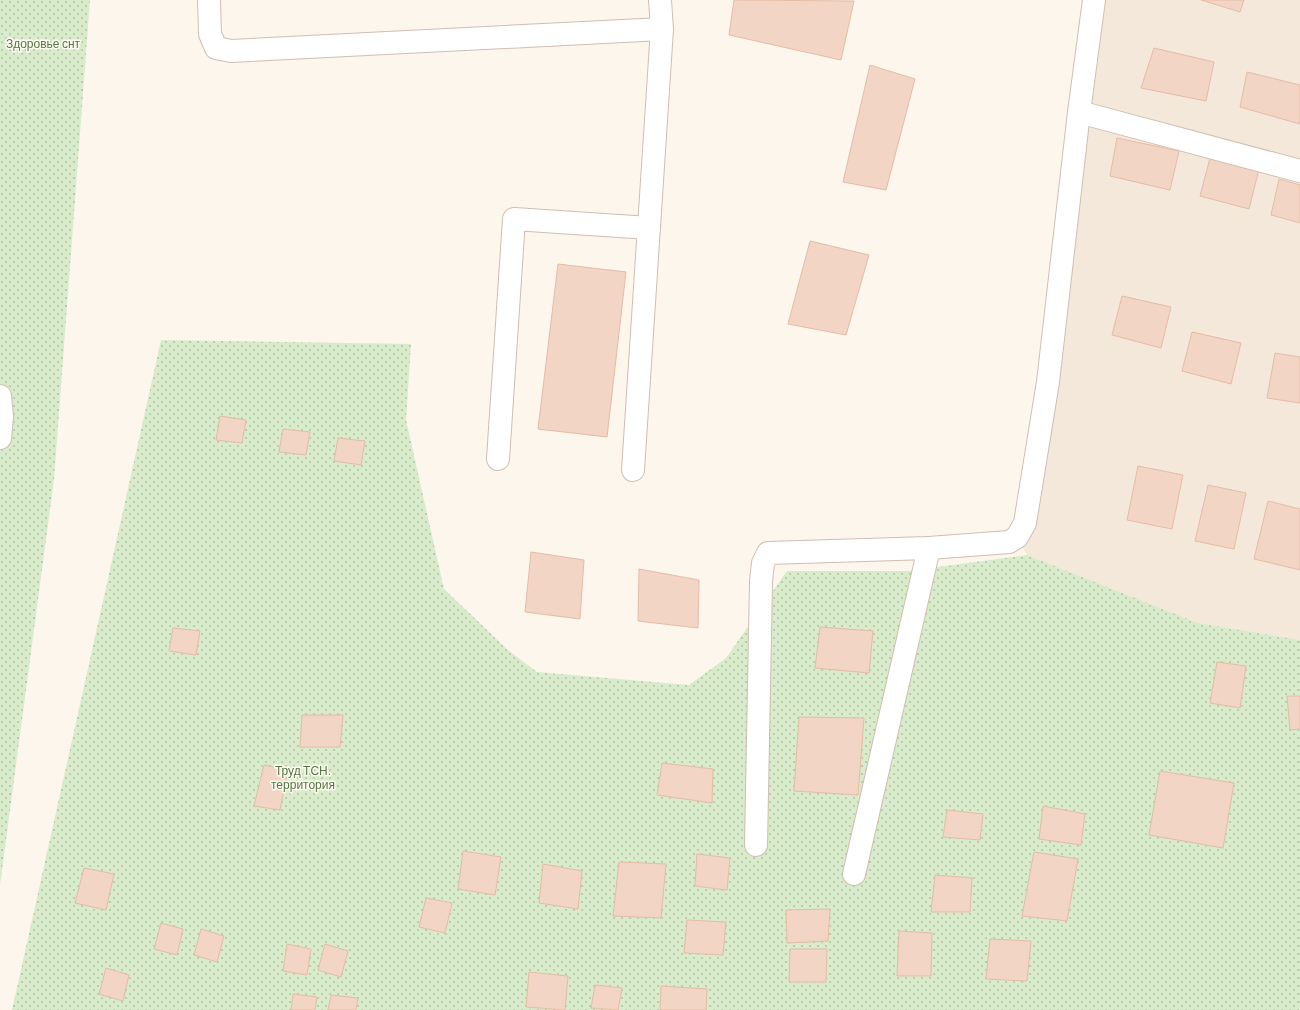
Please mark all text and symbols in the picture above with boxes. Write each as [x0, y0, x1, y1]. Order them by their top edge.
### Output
park label: Здоровье снт [6, 36, 81, 51]
park label: Труд ТСН. территория [271, 763, 335, 792]

